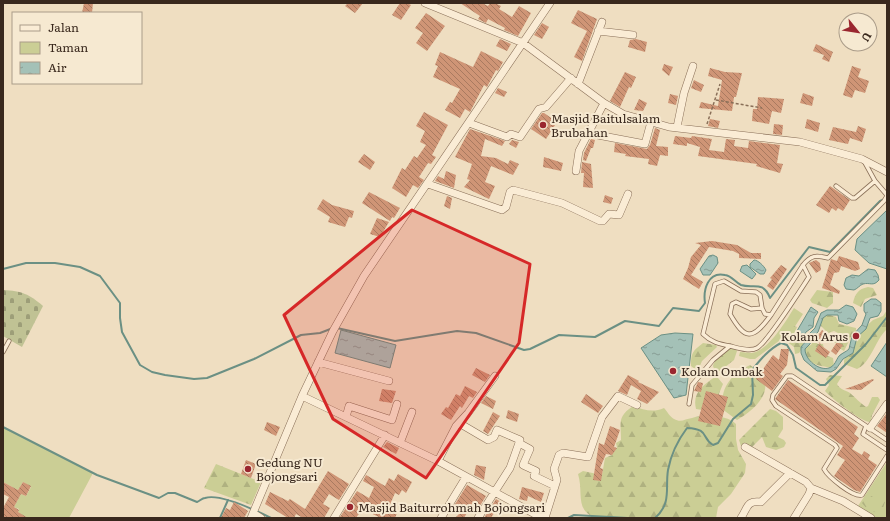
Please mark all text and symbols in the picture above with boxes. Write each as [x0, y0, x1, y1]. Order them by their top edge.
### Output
legend [12, 12, 142, 84]
north arrow [838, 12, 878, 52]
text: Jalan [48, 18, 79, 36]
text: U [858, 30, 877, 46]
text: Taman [48, 38, 88, 56]
text: Air [48, 58, 67, 76]
place label: Masjid Baitulsalam Brubahan [551, 109, 661, 141]
marker: Masjid Baitulsalam Brubahan [538, 120, 548, 130]
place label: Kolam Arus [781, 327, 849, 345]
marker: Kolam Arus [851, 331, 861, 341]
place label: Kolam Ombak [681, 362, 763, 380]
marker: Kolam Ombak [668, 366, 678, 376]
place label: Gedung NU Bojongsari [256, 453, 323, 485]
marker: Gedung NU Bojongsari [243, 464, 253, 474]
place label: Masjid Baiturrohmah Bojongsari [358, 498, 545, 516]
marker: Masjid Baiturrohmah Bojongsari [345, 502, 355, 512]

